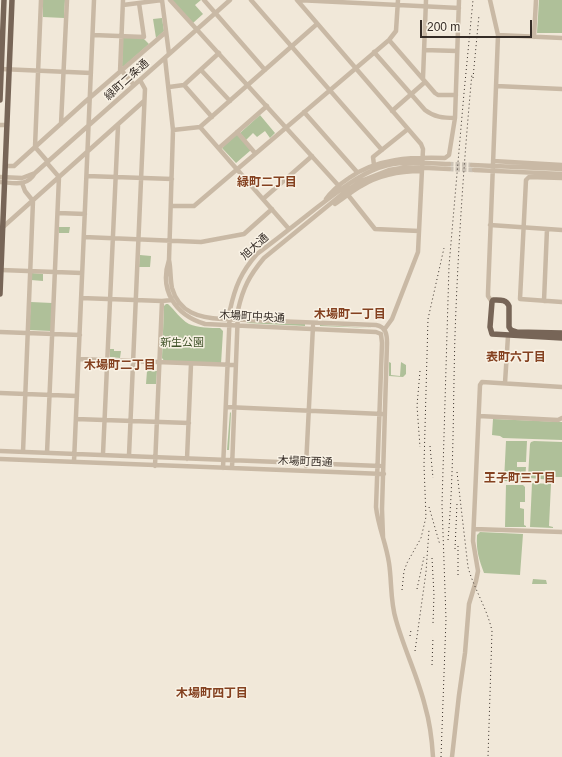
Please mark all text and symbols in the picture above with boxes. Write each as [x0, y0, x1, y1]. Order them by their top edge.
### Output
scale bar [422, 12, 534, 38]
text: 200 m [427, 20, 460, 34]
street label: 緑町二条通 [102, 57, 152, 103]
district label: 緑町二丁目 [237, 176, 297, 190]
street label: 旭大通 [238, 231, 272, 263]
district label: 木場町一丁目 [314, 308, 386, 322]
street label: 木場町中央通 [219, 309, 285, 325]
park label: 新生公園 [160, 336, 204, 350]
district label: 表町六丁目 [486, 351, 546, 365]
district label: 木場町二丁目 [84, 359, 156, 373]
street label: 木場町西通 [277, 454, 333, 470]
district label: 王子町三丁目 [484, 472, 556, 486]
district label: 木場町四丁目 [176, 687, 248, 701]

